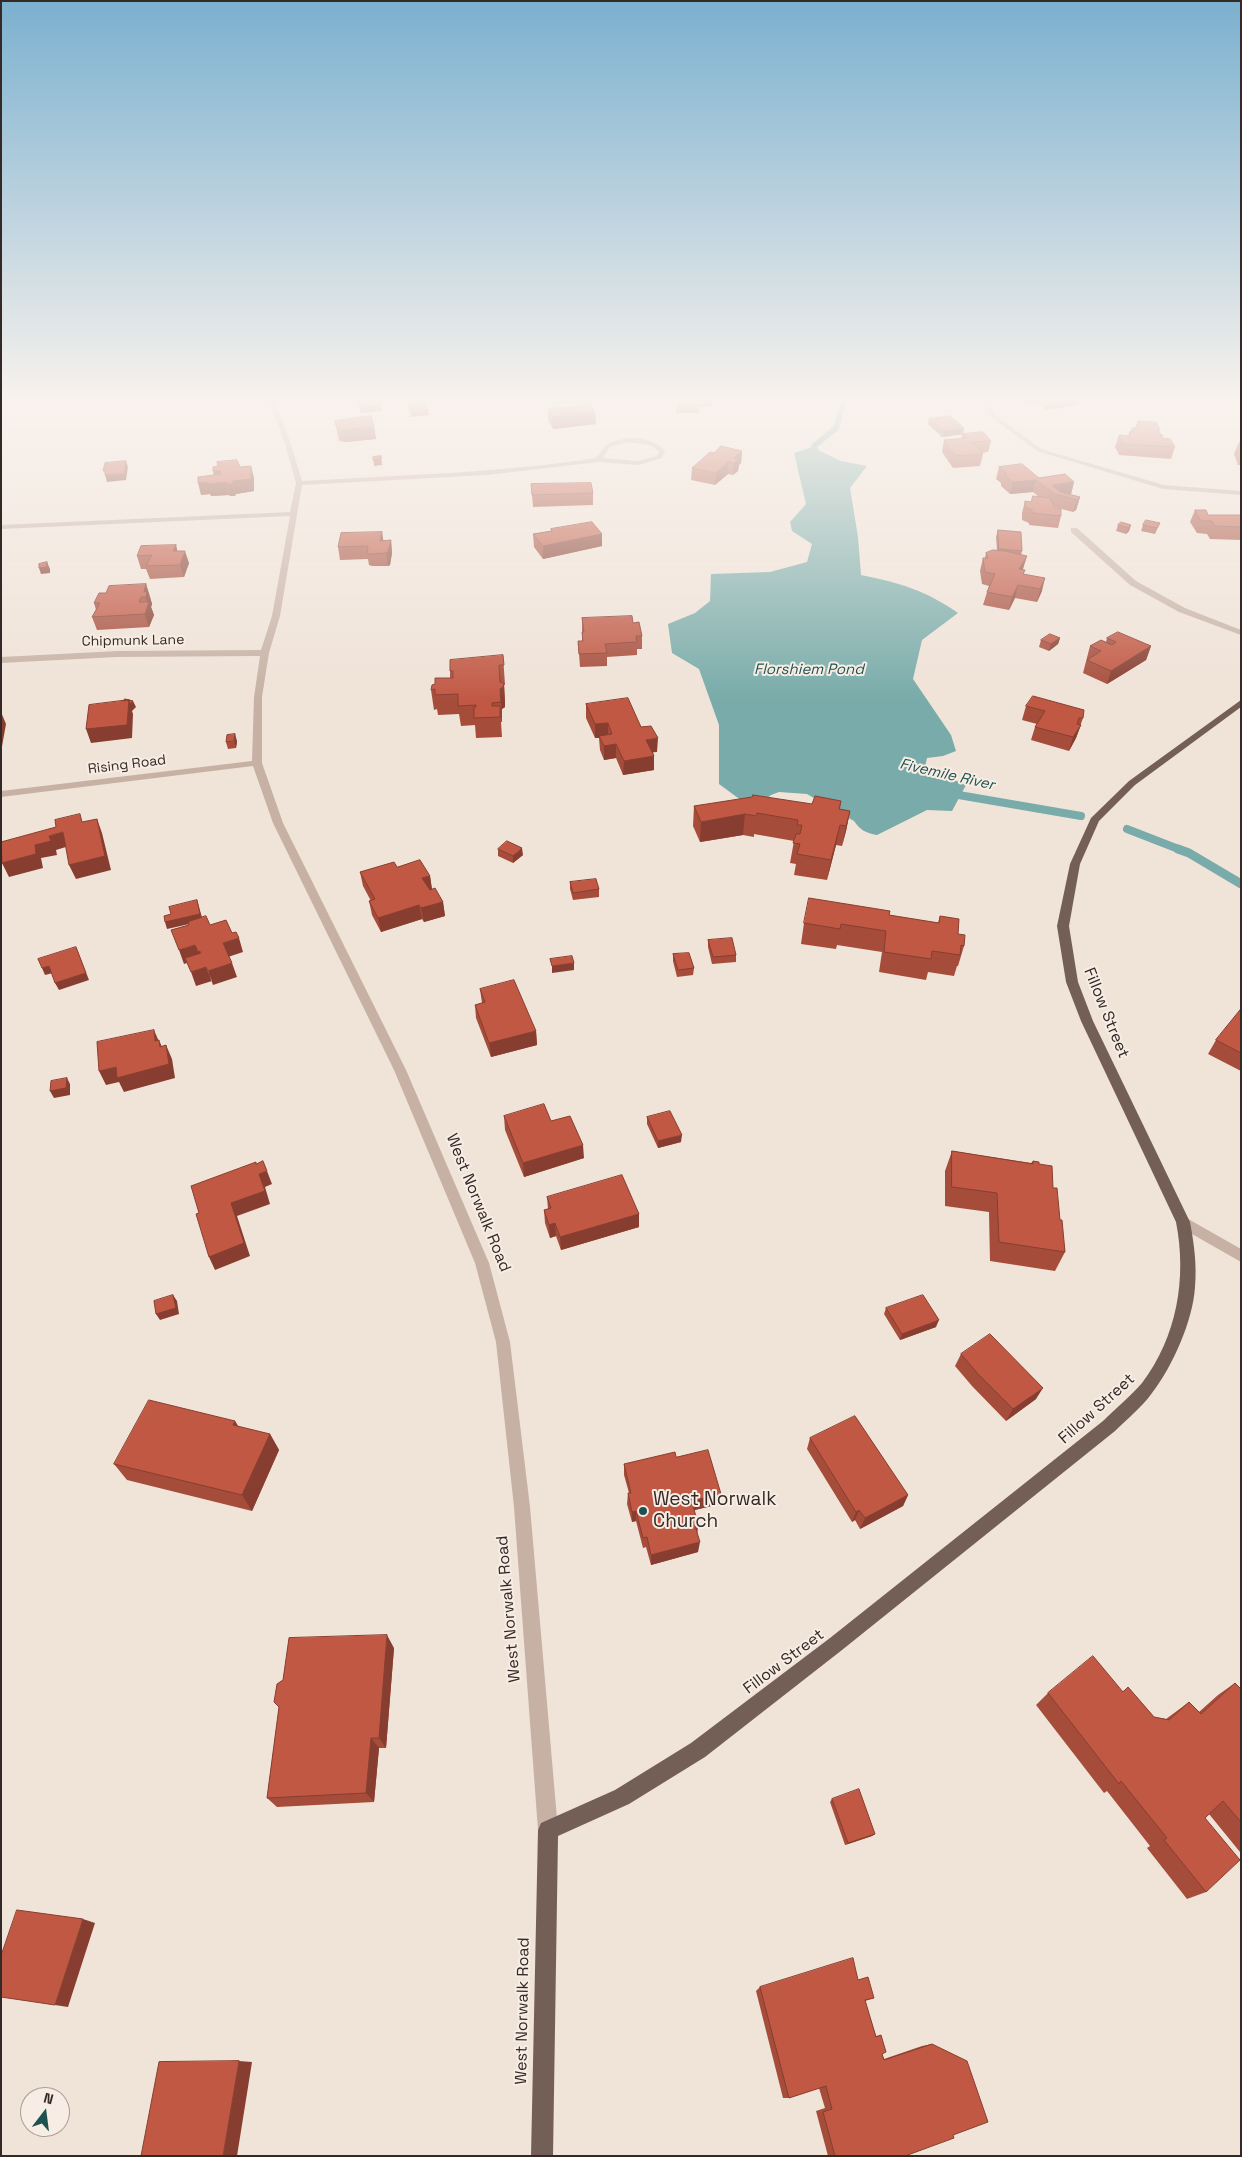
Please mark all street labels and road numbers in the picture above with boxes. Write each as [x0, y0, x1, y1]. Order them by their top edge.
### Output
street label: Chipmunk Lane [81, 632, 185, 650]
street label: Rising Road [87, 752, 167, 778]
street label: Fillow Street [1079, 965, 1133, 1061]
street label: West Norwalk Road [442, 1131, 514, 1275]
street label: Fillow Street [1055, 1370, 1139, 1448]
street label: West Norwalk Road [493, 1535, 525, 1683]
street label: Fillow Street [740, 1625, 828, 1699]
street label: West Norwalk Road [512, 1937, 534, 2085]

